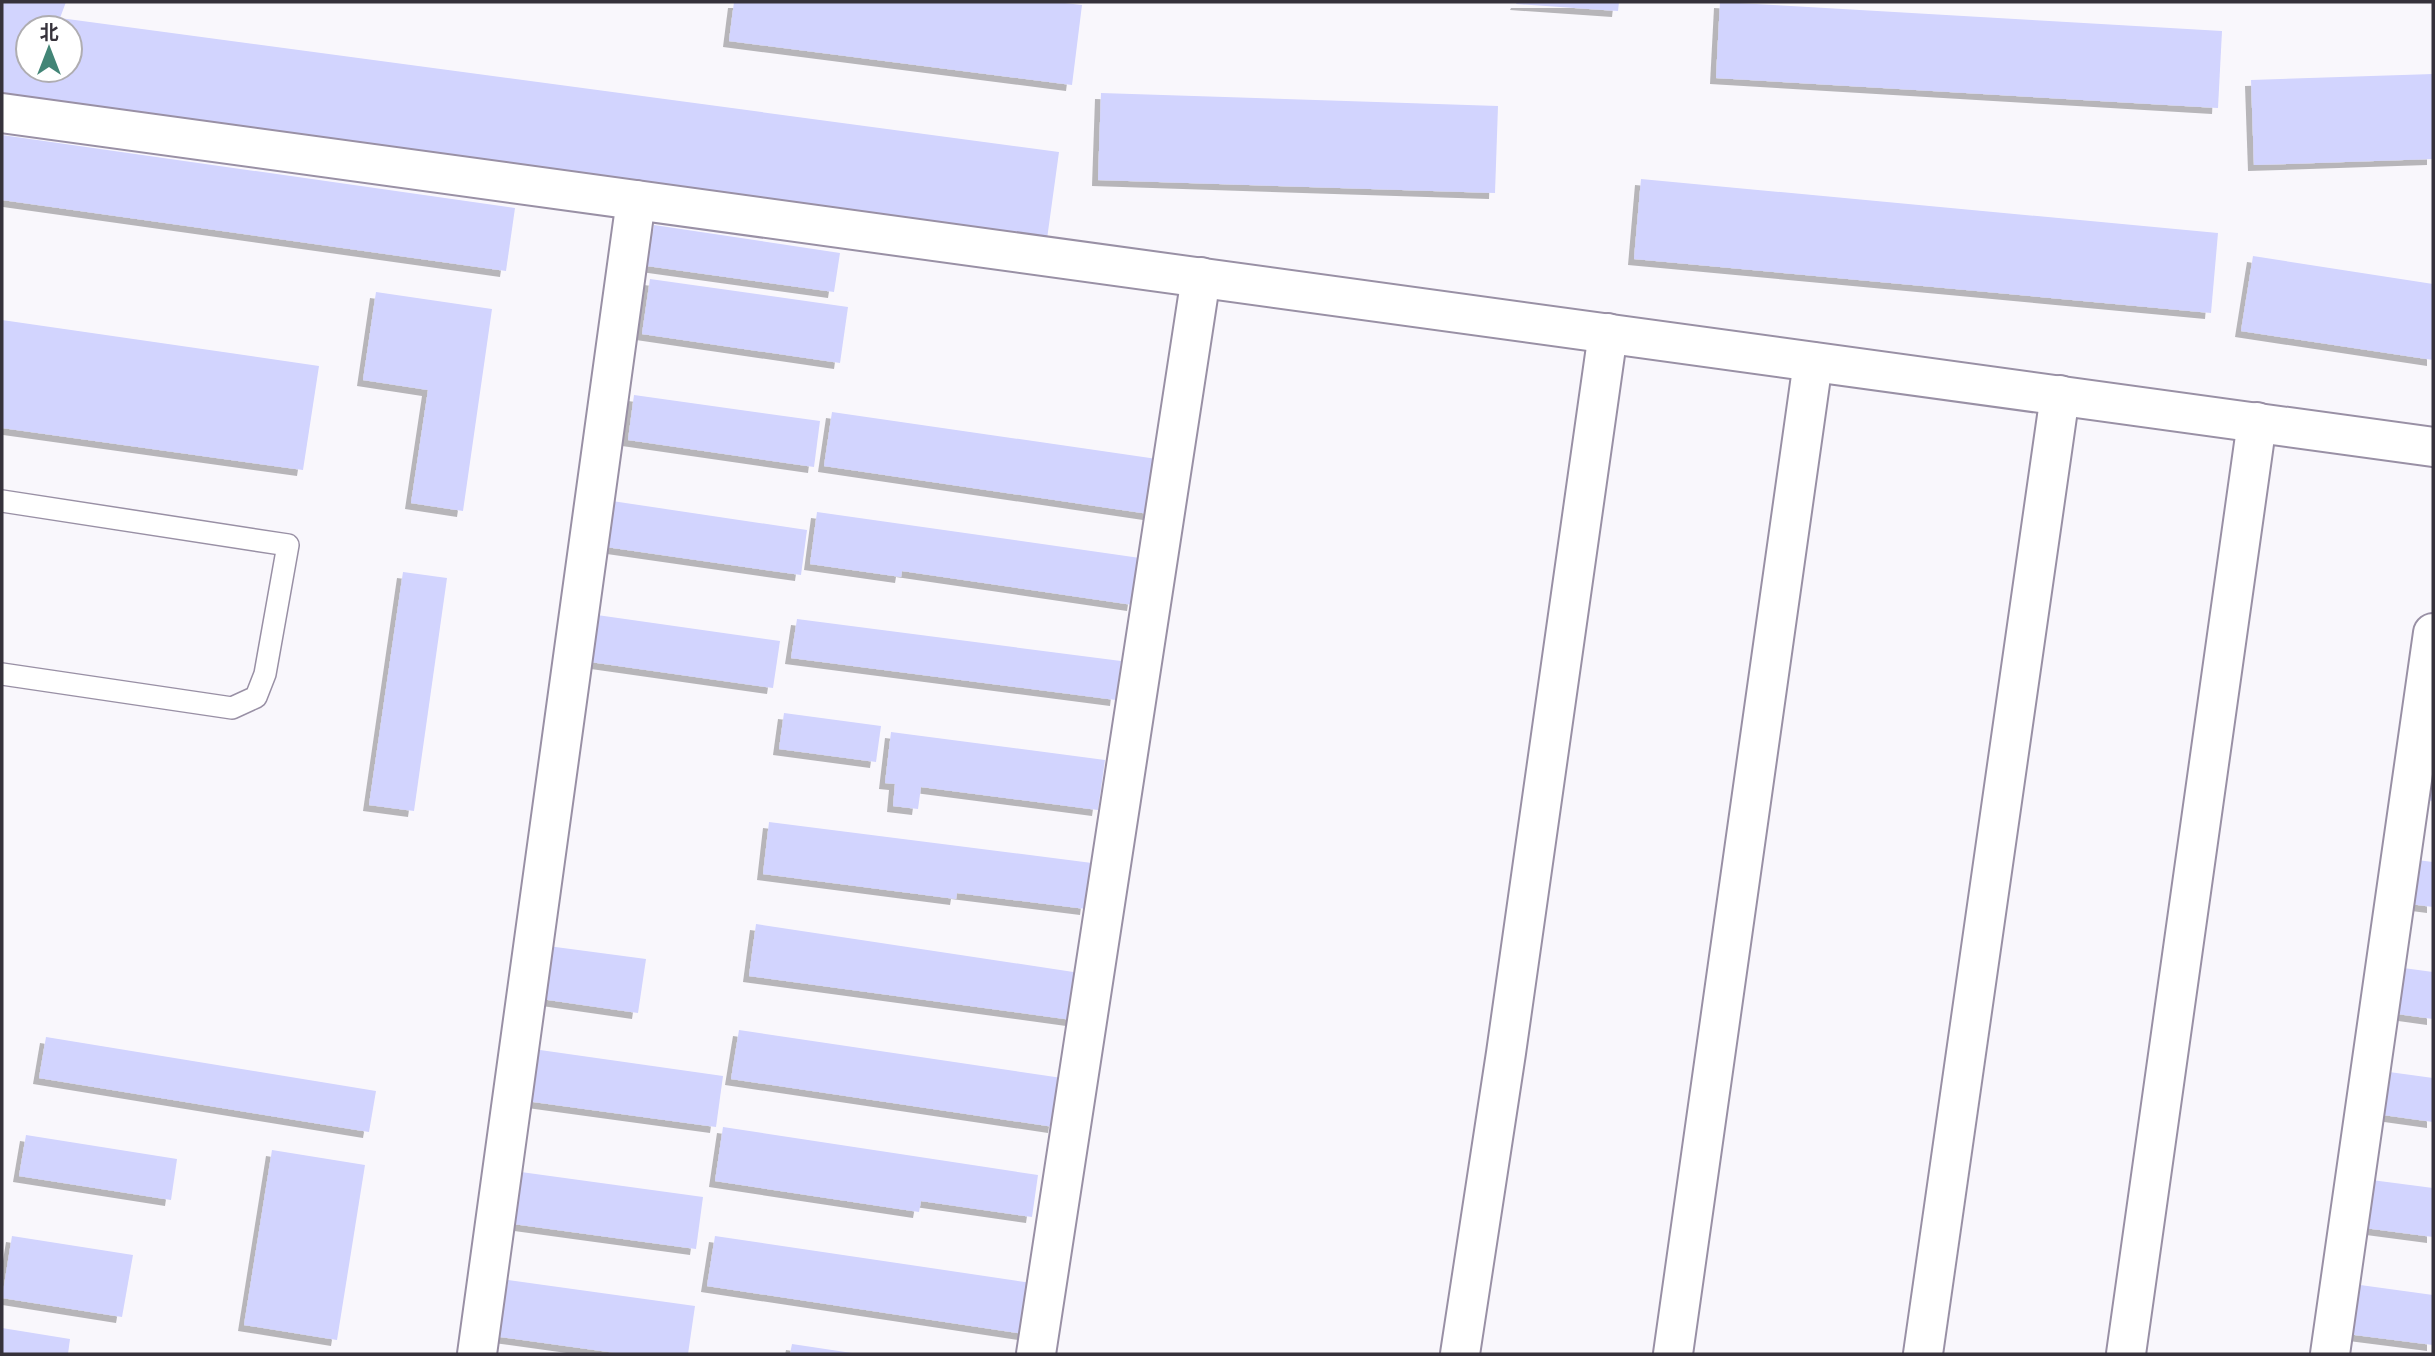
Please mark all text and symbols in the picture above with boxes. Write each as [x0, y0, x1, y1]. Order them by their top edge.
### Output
north arrow [14, 14, 84, 84]
text: 北 [39, 21, 59, 43]

